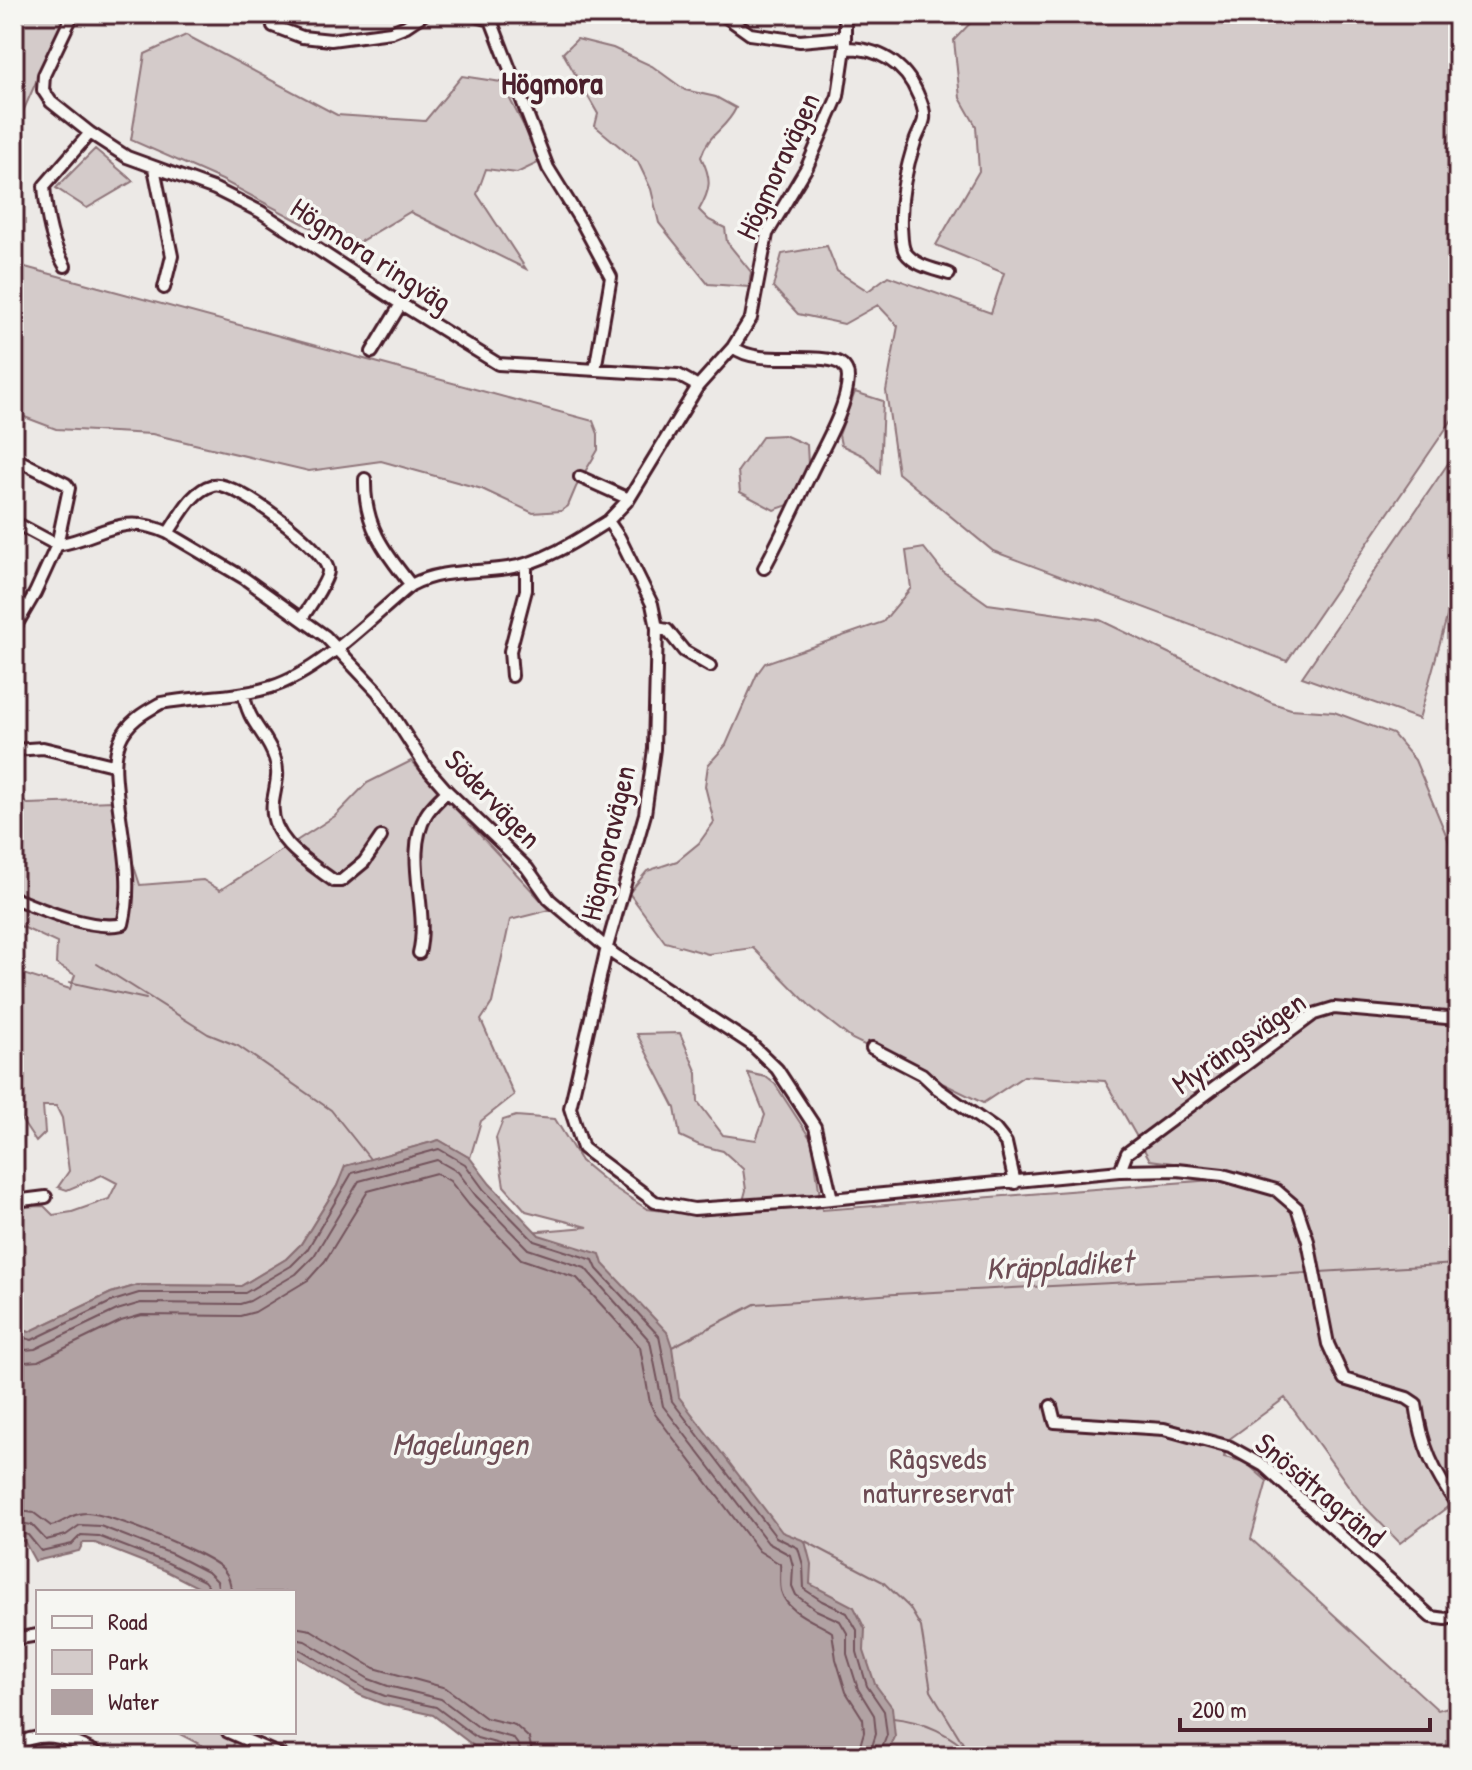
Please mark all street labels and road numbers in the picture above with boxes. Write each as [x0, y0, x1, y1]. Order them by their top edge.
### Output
street label: Högmoravägen [726, 86, 829, 246]
street label: Högmora ringväg [283, 187, 460, 321]
street label: Södervägen [436, 740, 551, 857]
street label: Högmoravägen [570, 761, 644, 924]
street label: Myrängsvägen [1164, 981, 1313, 1103]
street label: Snösätragränd [1247, 1423, 1394, 1556]

